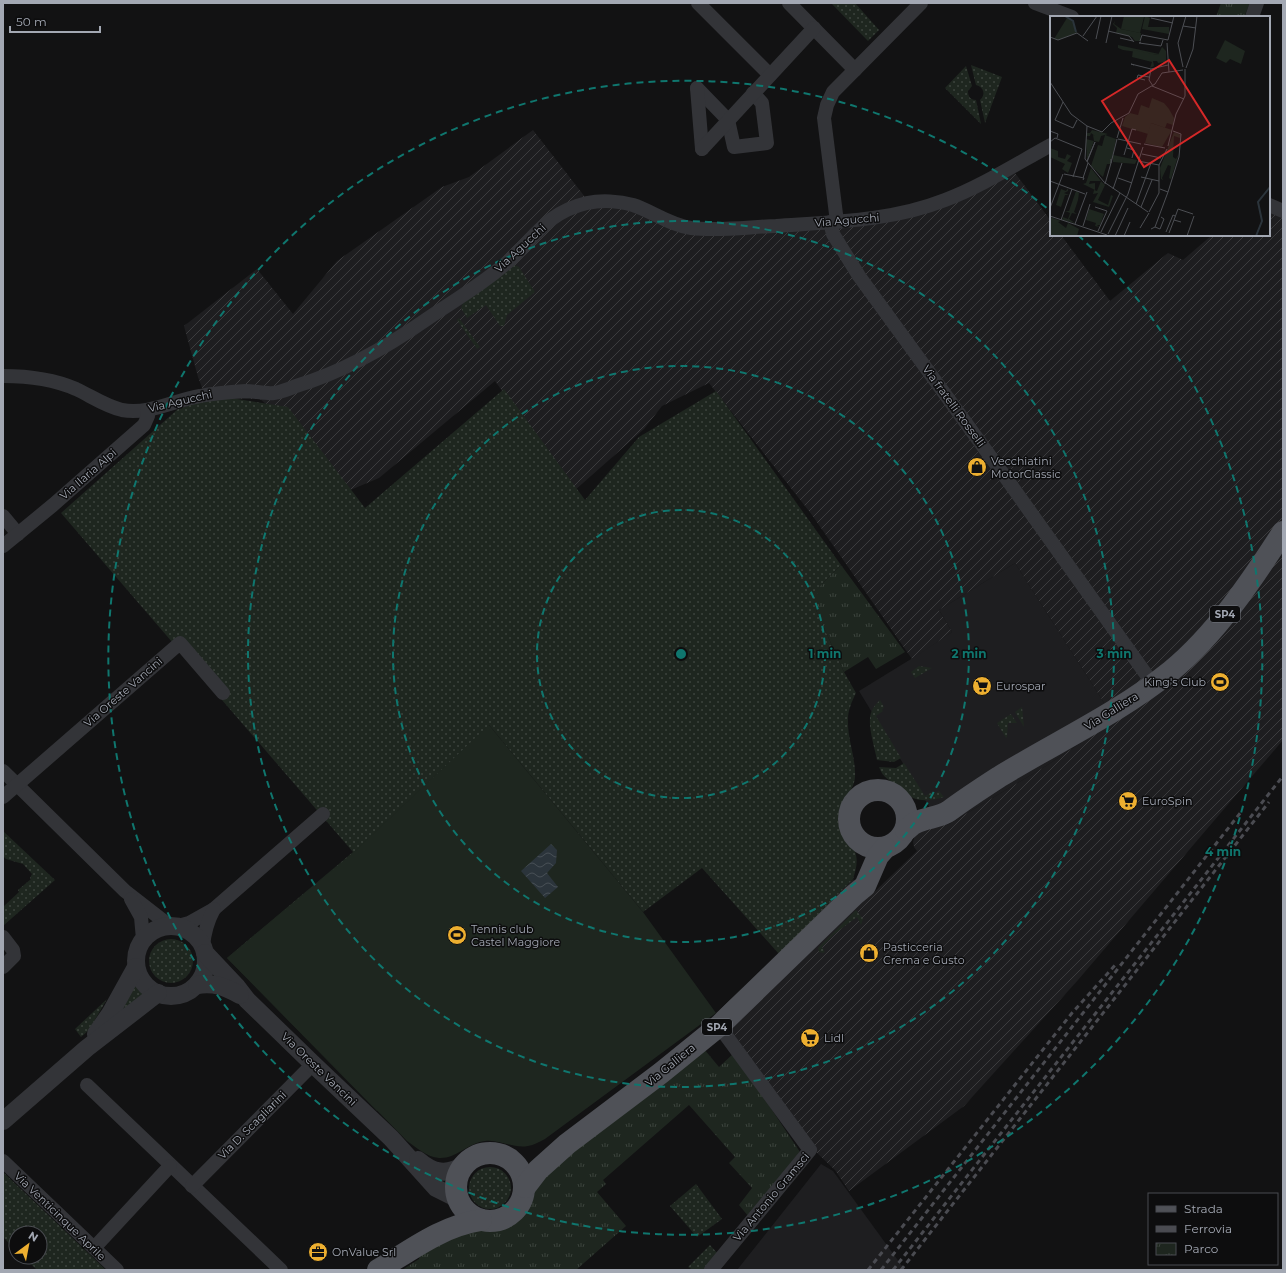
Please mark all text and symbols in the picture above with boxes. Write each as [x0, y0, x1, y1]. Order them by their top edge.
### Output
scale bar [10, 8, 100, 34]
text: 50 m [16, 14, 47, 29]
inset map [1050, 16, 1270, 236]
street label: Via Agucchi [814, 210, 880, 230]
street label: Via Agucchi [491, 221, 549, 275]
street label: Via fratelli Rosselli [920, 362, 988, 450]
street label: Via Agucchi [147, 387, 213, 415]
street label: Via Ilaria Alpi [57, 446, 119, 502]
place label: Vecchiatini MotorClassic [991, 454, 1061, 481]
shop icon: Vecchiatini MotorClassic [966, 456, 988, 478]
road number: SP4 [1210, 606, 1240, 622]
text: 1 min [809, 646, 841, 661]
text: 2 min [952, 646, 986, 661]
text: 3 min [1096, 646, 1132, 661]
centre of rings [674, 647, 688, 661]
street label: Via Oreste Vancini [81, 654, 165, 730]
sports icon: King's Club [1209, 671, 1231, 693]
supermarket icon: Eurospar [971, 675, 993, 697]
place label: King's Club [1144, 675, 1206, 689]
place label: Eurospar [996, 679, 1046, 693]
street label: Via Galliera [1082, 689, 1140, 733]
supermarket icon: EuroSpin [1117, 790, 1139, 812]
place label: EuroSpin [1142, 794, 1192, 808]
text: 4 min [1205, 844, 1241, 859]
place label: Tennis club Castel Maggiore [471, 922, 561, 949]
sports icon: Tennis club Castel Maggiore [446, 924, 468, 946]
place label: Pasticceria Crema e Gusto [883, 940, 965, 967]
shop icon: Pasticceria Crema e Gusto [858, 942, 880, 964]
road number: SP4 [702, 1019, 732, 1035]
supermarket icon: Lidl [799, 1027, 821, 1049]
street label: Via Oreste Vancini [278, 1029, 360, 1109]
place label: Lidl [824, 1031, 844, 1045]
street label: Via Galliera [642, 1040, 698, 1090]
street label: Via D. Scagliarini [215, 1088, 289, 1162]
street label: Via Antonio Gramsci [730, 1150, 812, 1244]
street label: Via Venticinque Aprile [11, 1169, 109, 1263]
legend [1148, 1193, 1278, 1265]
text: Strada [1184, 1201, 1223, 1216]
text: Ferrovia [1184, 1221, 1232, 1236]
north arrow [8, 1225, 48, 1265]
text: N [26, 1228, 41, 1245]
office icon: OnValue Srl [307, 1241, 329, 1263]
text: Parco [1184, 1241, 1218, 1256]
place label: OnValue Srl [332, 1245, 396, 1259]

